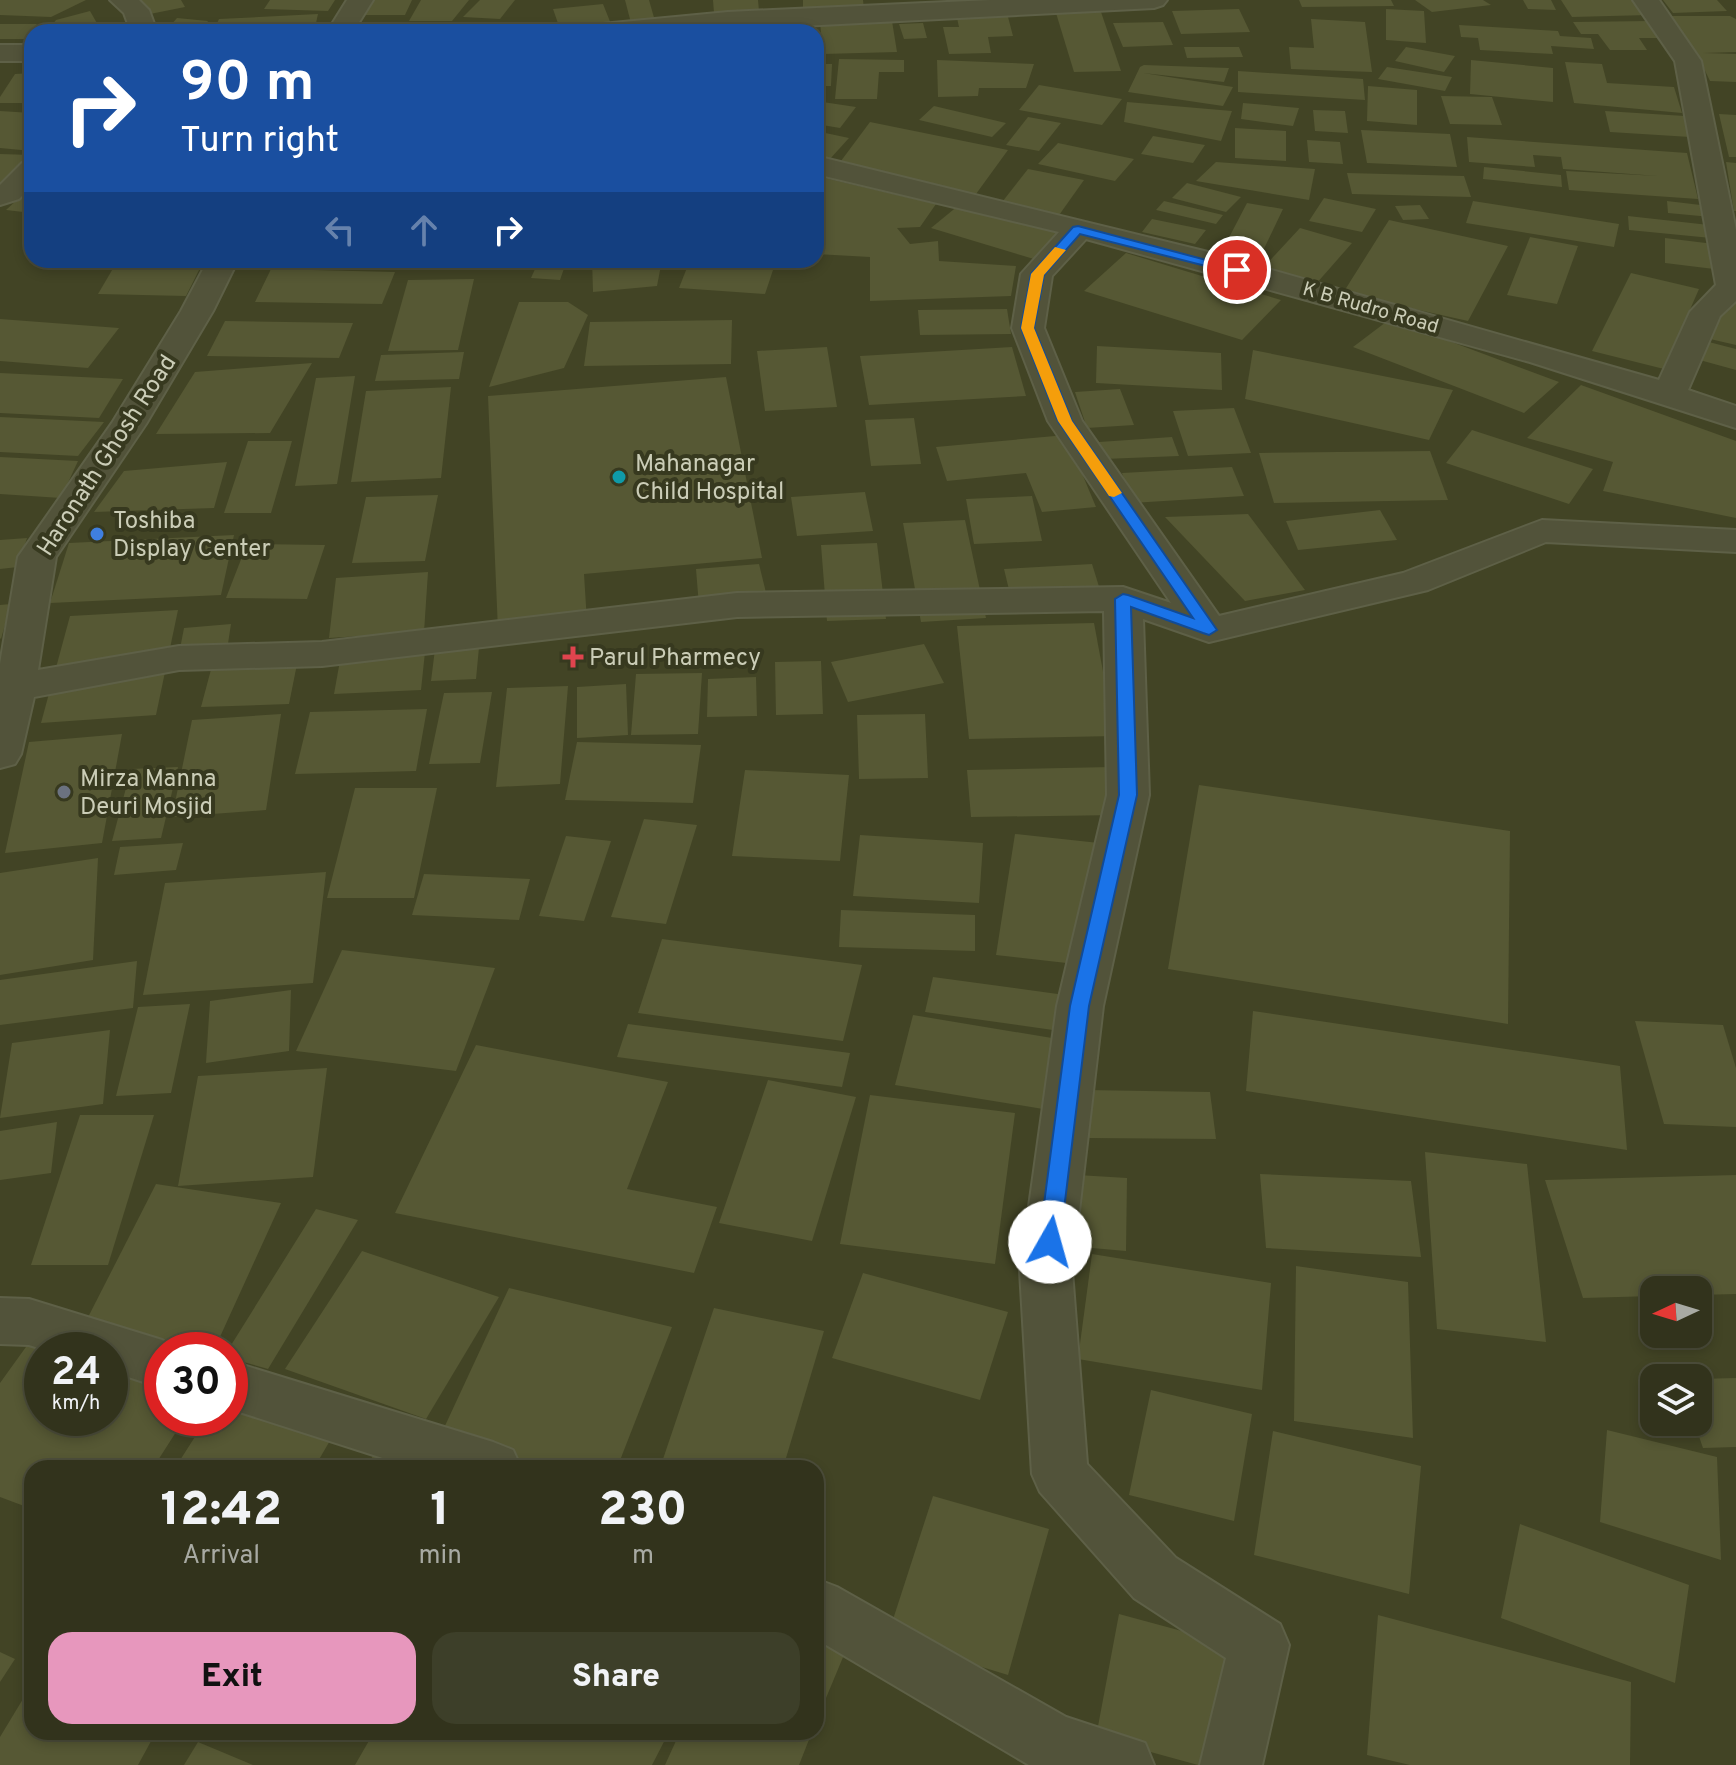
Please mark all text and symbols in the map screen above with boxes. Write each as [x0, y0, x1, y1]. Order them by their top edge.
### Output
text: 90 m [180, 50, 315, 120]
icon: right [48, 56, 152, 160]
text: Turn right [180, 119, 339, 165]
icon: left [318, 208, 362, 252]
icon: ahead [402, 208, 446, 252]
icon: right [486, 208, 530, 252]
pin [1203, 236, 1271, 304]
icon: arrive [1215, 248, 1259, 292]
street label: K B Rudro Road [1299, 277, 1442, 341]
street label: Haronath Ghosh Road [31, 350, 184, 562]
place label: Mahanagar Child Hospital [635, 450, 784, 508]
marker: Mahanagar Child Hospital [610, 468, 628, 486]
place label: Toshiba Display Center [113, 507, 271, 565]
marker: Toshiba Display Center [88, 525, 106, 543]
place label: Parul Pharmecy [589, 644, 761, 674]
marker: Parul Pharmecy [564, 648, 582, 666]
place label: Mirza Manna Deuri Mosjid [80, 765, 216, 823]
marker: Mirza Manna Deuri Mosjid [55, 783, 73, 801]
position arrow [1008, 1200, 1092, 1284]
north arrow [1640, 1276, 1712, 1348]
map controls [1640, 1276, 1712, 1436]
speed limit sign: 30 [144, 1332, 248, 1436]
text: 24 [51, 1349, 101, 1399]
button: layers [1640, 1364, 1712, 1436]
text: km/h [52, 1391, 100, 1417]
text: 12:42 [161, 1482, 282, 1542]
text: 1 [430, 1482, 450, 1542]
text: 230 [598, 1482, 687, 1542]
text: Arrival [183, 1540, 260, 1573]
text: min [419, 1540, 462, 1573]
text: m [632, 1540, 654, 1573]
button: Exit [48, 1632, 416, 1724]
button: Share [432, 1632, 800, 1724]

